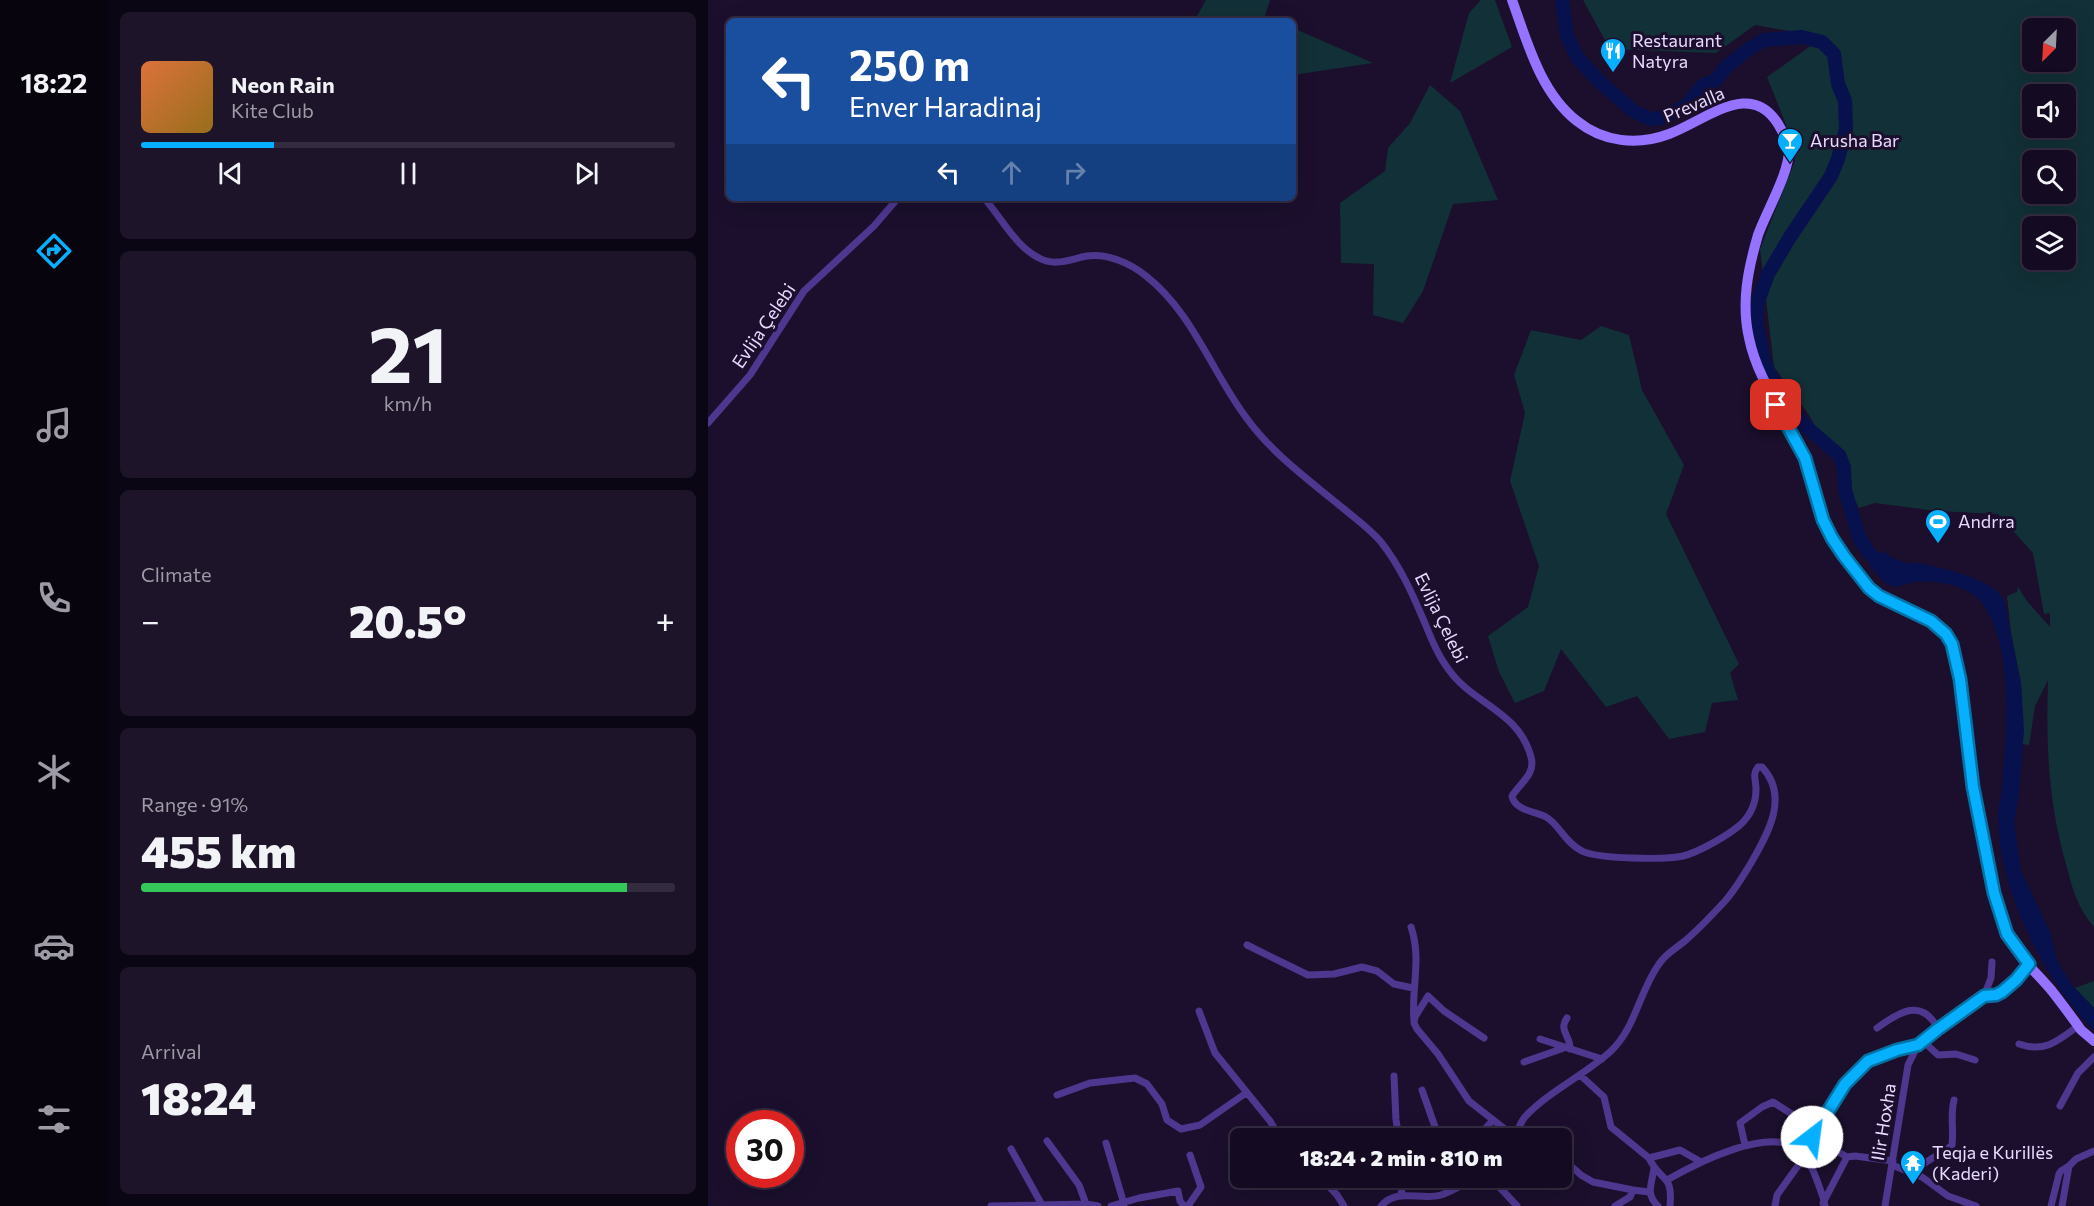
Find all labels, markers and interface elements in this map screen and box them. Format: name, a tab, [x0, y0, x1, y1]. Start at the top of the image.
north arrow	[2022, 18, 2076, 72]
map controls	[2022, 18, 2076, 270]
place label: Restaurant Natyra	[1632, 29, 1722, 72]
restaurant icon: Restaurant Natyra	[1598, 36, 1628, 74]
text: 250 m	[849, 38, 970, 90]
icon: left	[750, 42, 828, 120]
text: 18:22	[21, 66, 87, 99]
text: Neon Rain	[231, 71, 335, 98]
street label: Prevalla	[1660, 81, 1728, 127]
button: sound	[2022, 84, 2076, 138]
text: Enver Haradinaj	[849, 90, 1042, 123]
text: Kite Club	[231, 98, 314, 122]
bar icon: Arusha Bar	[1775, 126, 1805, 164]
place label: Arusha Bar	[1810, 129, 1899, 151]
button: search	[2022, 150, 2076, 204]
icon: left	[932, 156, 965, 189]
icon: ahead	[995, 156, 1028, 189]
icon: right	[1058, 156, 1091, 189]
icon: previous	[214, 157, 247, 190]
icon: pause	[392, 157, 425, 190]
icon: next	[570, 157, 603, 190]
button: layers	[2022, 216, 2076, 270]
icon: directions	[33, 230, 75, 272]
street label: Evlija Çelebi	[727, 279, 800, 372]
text: 21	[368, 304, 448, 399]
pin	[1750, 379, 1801, 430]
icon: arrive	[1759, 388, 1792, 421]
text: km/h	[384, 391, 432, 415]
icon: music	[33, 404, 75, 446]
sports icon: Andrra	[1923, 507, 1953, 545]
place label: Andrra	[1958, 510, 2015, 532]
text: Climate	[141, 562, 211, 586]
street label: Evlija Çelebi	[1411, 569, 1473, 666]
icon: phone	[33, 577, 75, 619]
text: 20.5°	[349, 592, 467, 647]
text: −	[141, 599, 160, 640]
text: +	[656, 599, 675, 640]
icon: climate	[33, 751, 75, 793]
text: Range · 91%	[141, 792, 248, 816]
text: 455 km	[141, 822, 296, 877]
icon: car	[33, 925, 75, 967]
text: Arrival	[141, 1039, 202, 1063]
text: 18:24	[141, 1069, 256, 1124]
street label: Ilir Hoxha	[1866, 1082, 1900, 1162]
icon: filters	[33, 1098, 75, 1140]
position arrow	[1780, 1105, 1844, 1169]
speed limit sign: 30	[726, 1110, 804, 1188]
place label: Teqja e Kurillës (Kaderi)	[1932, 1141, 2053, 1184]
text: 18:24 · 2 min · 810 m	[1300, 1144, 1502, 1171]
temple icon: Teqja e Kurillës (Kaderi)	[1898, 1148, 1928, 1186]

